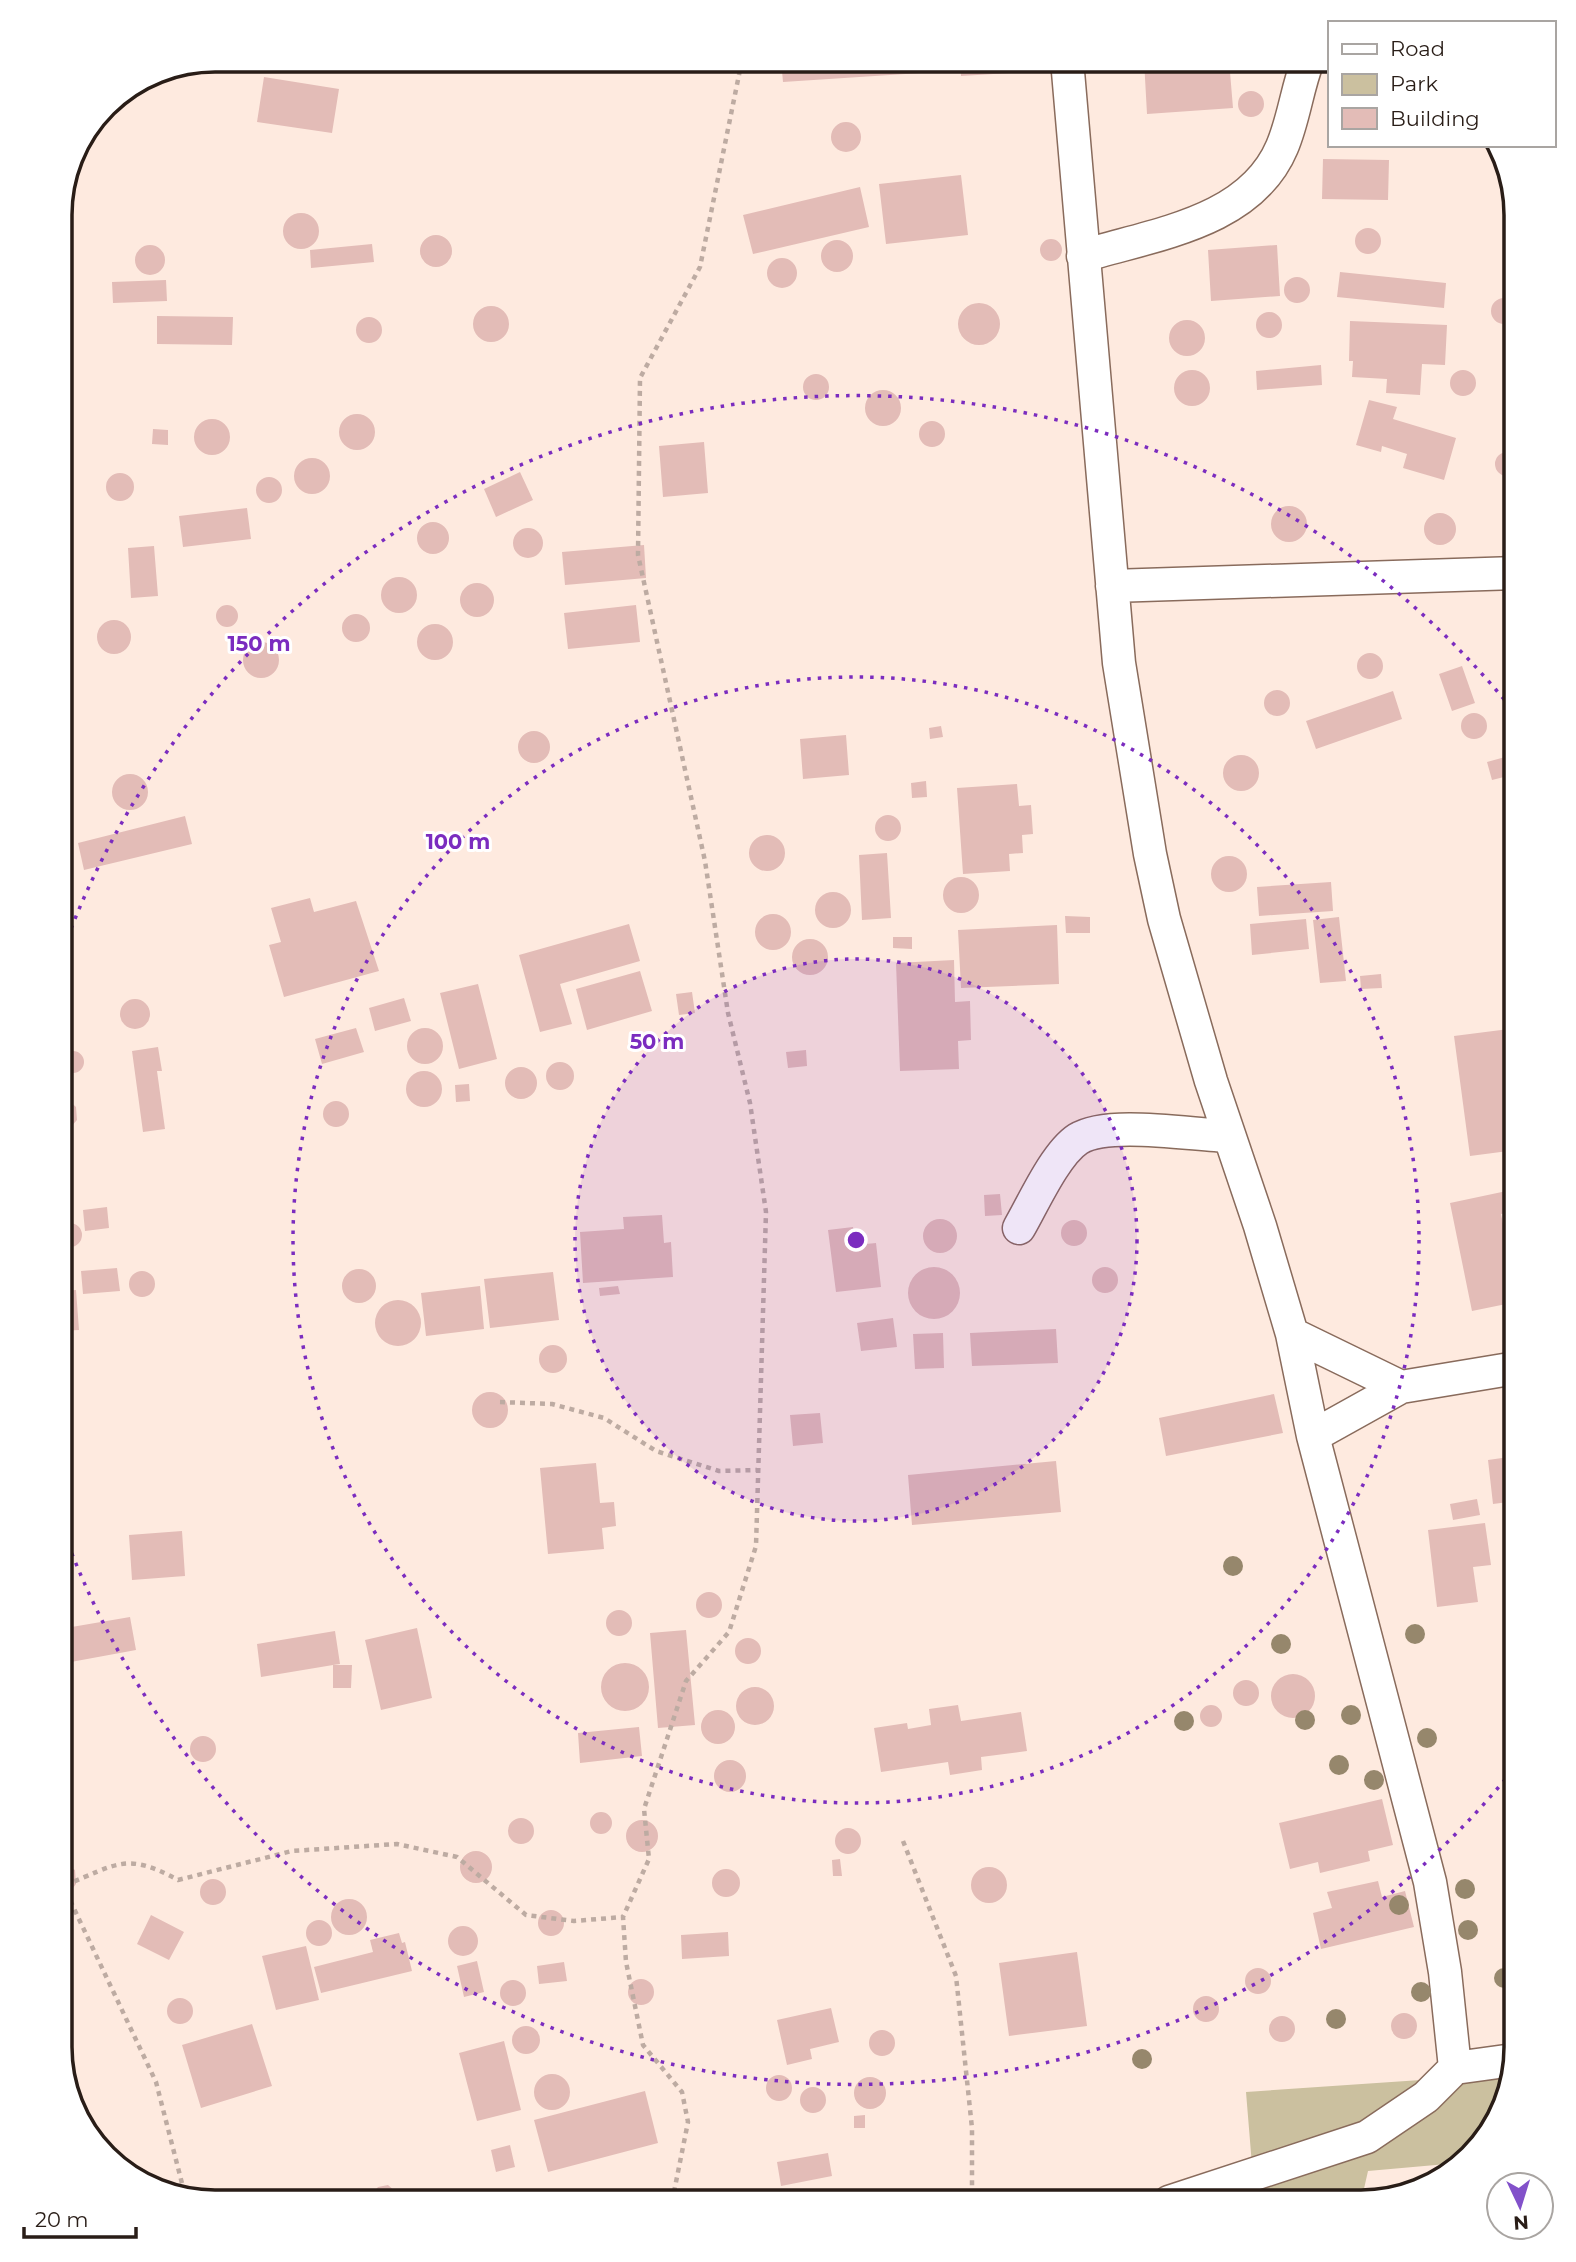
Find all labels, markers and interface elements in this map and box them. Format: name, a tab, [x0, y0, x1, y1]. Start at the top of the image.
legend	[1328, 21, 1555, 147]
text: Road	[1390, 36, 1445, 61]
text: Park	[1390, 71, 1438, 96]
text: Building	[1390, 106, 1480, 131]
text: 150 m	[228, 631, 290, 656]
text: 100 m	[426, 829, 490, 854]
text: 50 m	[630, 1029, 684, 1054]
centre of rings	[844, 1228, 868, 1252]
north arrow	[1485, 2171, 1555, 2241]
scale bar	[24, 2196, 136, 2240]
text: 20 m	[35, 2207, 89, 2232]
text: N	[1513, 2210, 1530, 2234]

